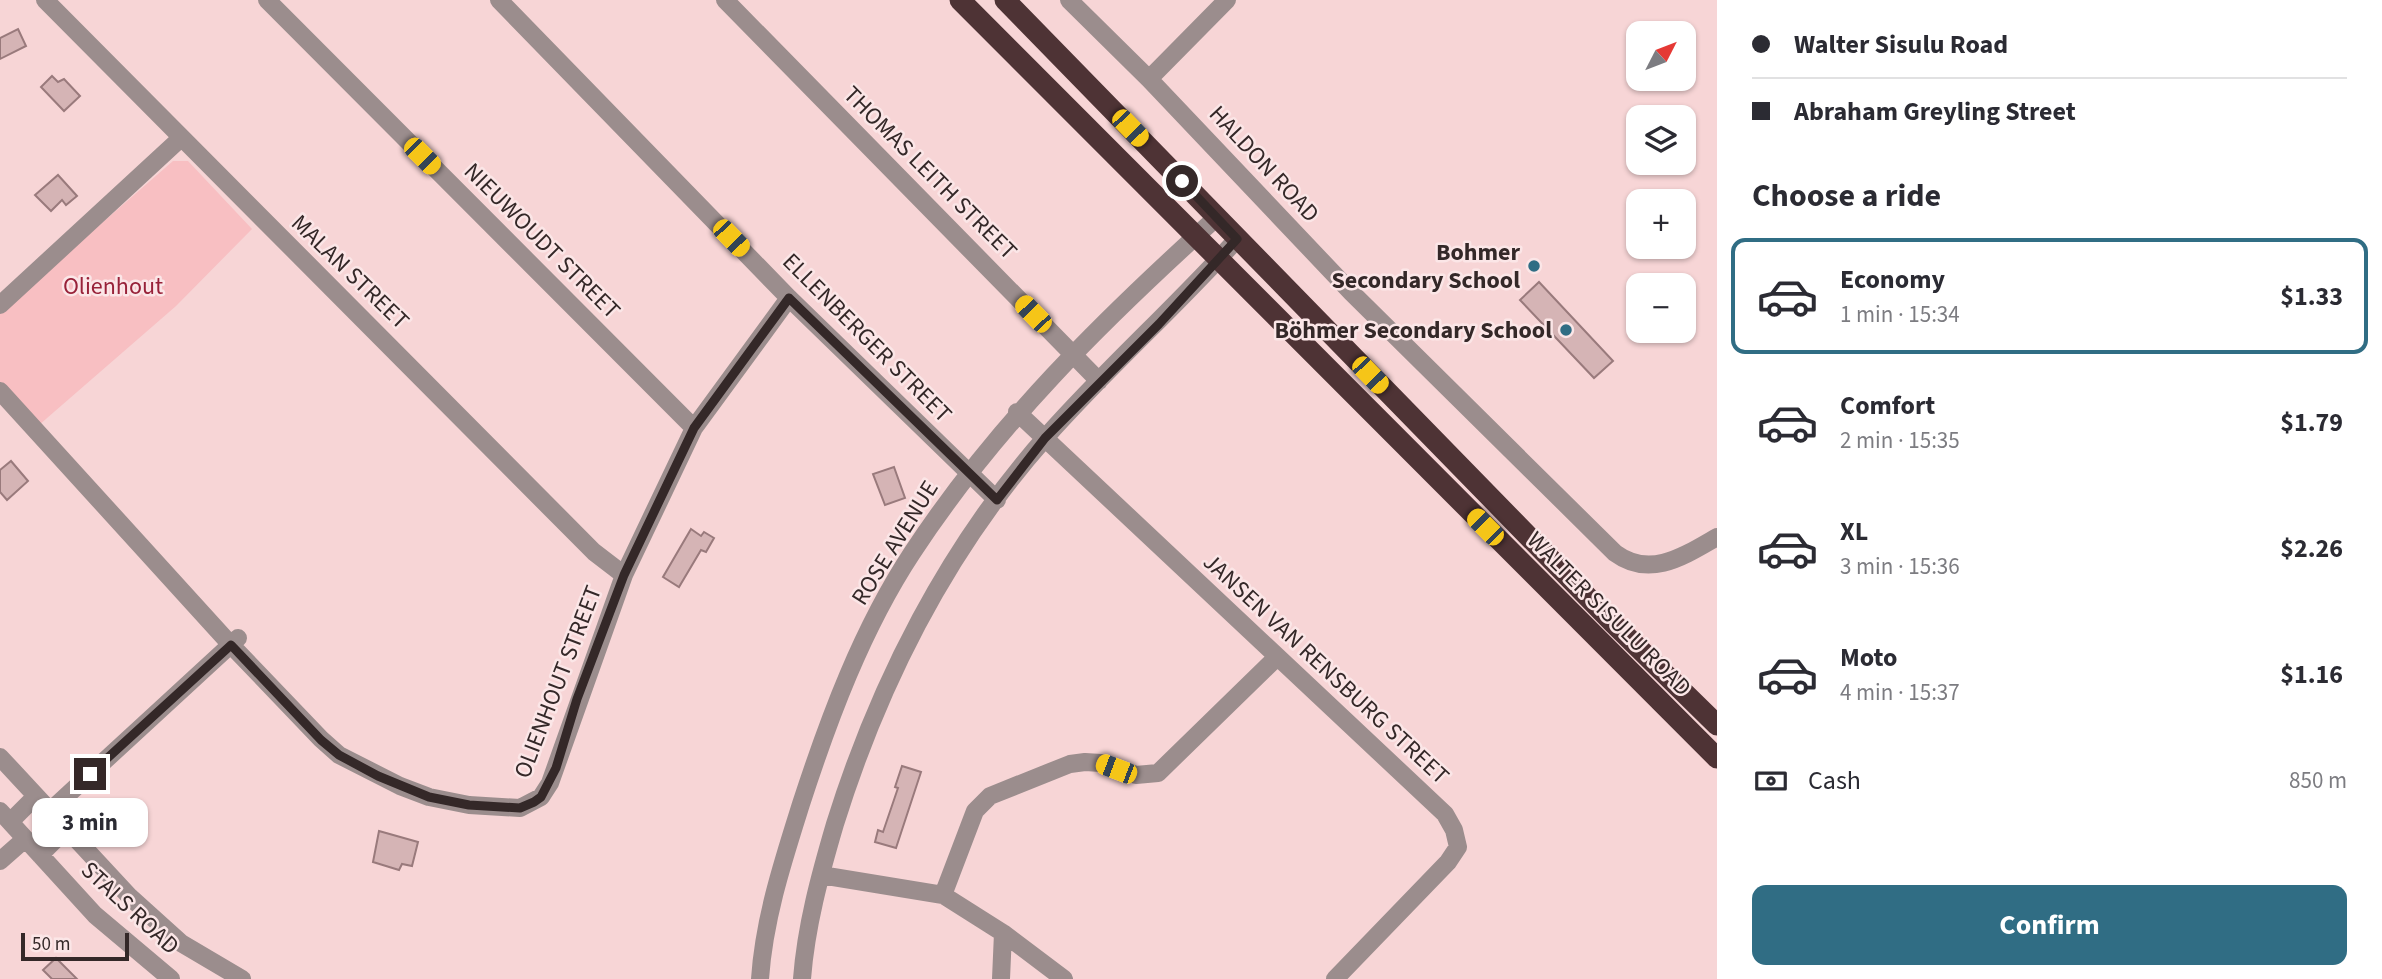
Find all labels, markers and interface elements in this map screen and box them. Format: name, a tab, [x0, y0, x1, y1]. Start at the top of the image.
north arrow	[1626, 21, 1696, 91]
map controls	[1626, 21, 1696, 343]
text: Walter Sisulu Road	[1794, 26, 2008, 63]
street label: THOMAS LEITH STREET	[835, 78, 1025, 268]
text: Abraham Greyling Street	[1794, 93, 2076, 130]
street label: HALDON ROAD	[1201, 98, 1327, 230]
button: layers	[1626, 105, 1696, 175]
car	[1108, 106, 1153, 150]
car	[400, 134, 445, 178]
street label: NIEUWOUDT STREET	[456, 155, 628, 327]
route start	[1166, 165, 1198, 197]
text: Choose a ride	[1752, 173, 1941, 219]
button: +	[1626, 189, 1696, 259]
street label: MALAN STREET	[283, 206, 417, 338]
car	[709, 216, 754, 260]
place label: Bohmer Secondary School	[1331, 235, 1520, 298]
street label: ELLENBERGER STREET	[774, 245, 960, 431]
marker: Bohmer Secondary School	[1526, 258, 1542, 274]
text: Economy	[1840, 261, 1945, 298]
icon: car	[1756, 265, 1819, 328]
park label: Olienhout	[63, 269, 163, 304]
button: −	[1626, 273, 1696, 343]
text: $1.33	[2280, 278, 2343, 315]
car	[1011, 292, 1056, 336]
text: 1 min · 15:34	[1840, 298, 1960, 331]
place label: Böhmer Secondary School	[1275, 313, 1552, 348]
marker: Böhmer Secondary School	[1558, 322, 1574, 338]
car	[1348, 353, 1393, 397]
text: Comfort	[1840, 387, 1935, 424]
icon: car	[1756, 391, 1819, 454]
text: $1.79	[2280, 404, 2343, 441]
text: 2 min · 15:35	[1840, 424, 1960, 457]
street label: ROSE AVENUE	[843, 474, 947, 612]
car	[1463, 505, 1508, 549]
text: XL	[1840, 513, 1868, 550]
icon: car	[1756, 517, 1819, 580]
street label: WALTER SISULU ROAD	[1519, 524, 1699, 704]
text: $2.26	[2280, 530, 2343, 567]
street label: JANSEN VAN RENSBURG STREET	[1195, 545, 1457, 793]
text: 3 min · 15:36	[1840, 550, 1960, 583]
street label: OLIENHOUT STREET	[505, 580, 611, 783]
text: Moto	[1840, 639, 1897, 676]
icon: car	[1756, 643, 1819, 706]
text: $1.16	[2280, 656, 2343, 693]
text: 4 min · 15:37	[1840, 676, 1960, 709]
car	[1093, 752, 1140, 786]
route end	[74, 758, 106, 790]
icon: cash	[1752, 762, 1790, 800]
text: Cash	[1808, 762, 1861, 799]
text: 850 m	[2289, 764, 2347, 797]
callout: 3 min	[32, 798, 148, 848]
text: 3 min	[62, 806, 118, 839]
street label: STALS ROAD	[73, 853, 187, 963]
button: Confirm	[1752, 885, 2347, 965]
scale bar	[21, 930, 130, 962]
text: 50 m	[32, 931, 70, 958]

